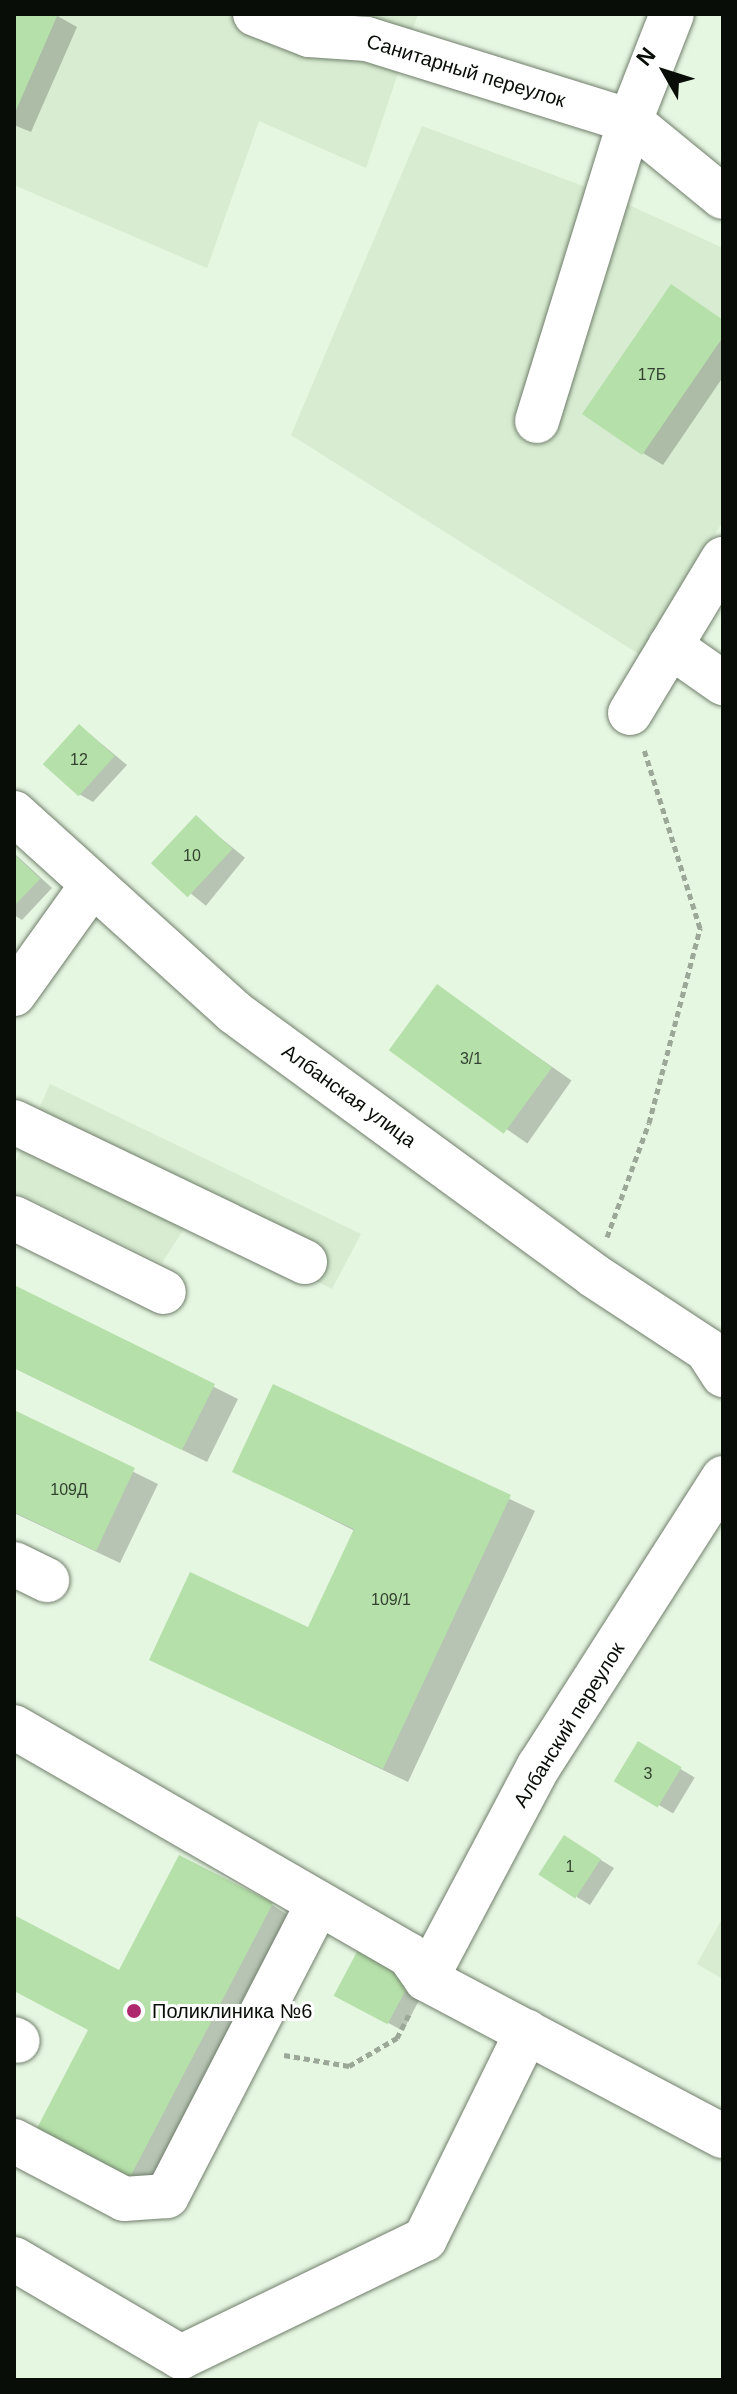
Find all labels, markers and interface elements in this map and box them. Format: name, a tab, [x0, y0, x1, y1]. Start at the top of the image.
street label: Санитарный переулок	[364, 29, 568, 113]
north arrow	[625, 32, 705, 112]
text: N	[631, 43, 661, 71]
house number: 17Б	[638, 365, 666, 385]
house number: 12	[70, 750, 88, 770]
house number: 10	[183, 846, 201, 866]
street label: Албанская улица	[277, 1039, 421, 1153]
house number: 3/1	[460, 1049, 482, 1069]
house number: 109Д	[50, 1480, 88, 1500]
house number: 109/1	[371, 1590, 411, 1610]
street label: Албанский переулок	[508, 1638, 630, 1812]
house number: 3	[644, 1764, 652, 1784]
house number: 1	[566, 1857, 574, 1877]
place label: Поликлиника №6	[152, 1999, 312, 2023]
marker: Поликлиника №6	[123, 2000, 145, 2022]

